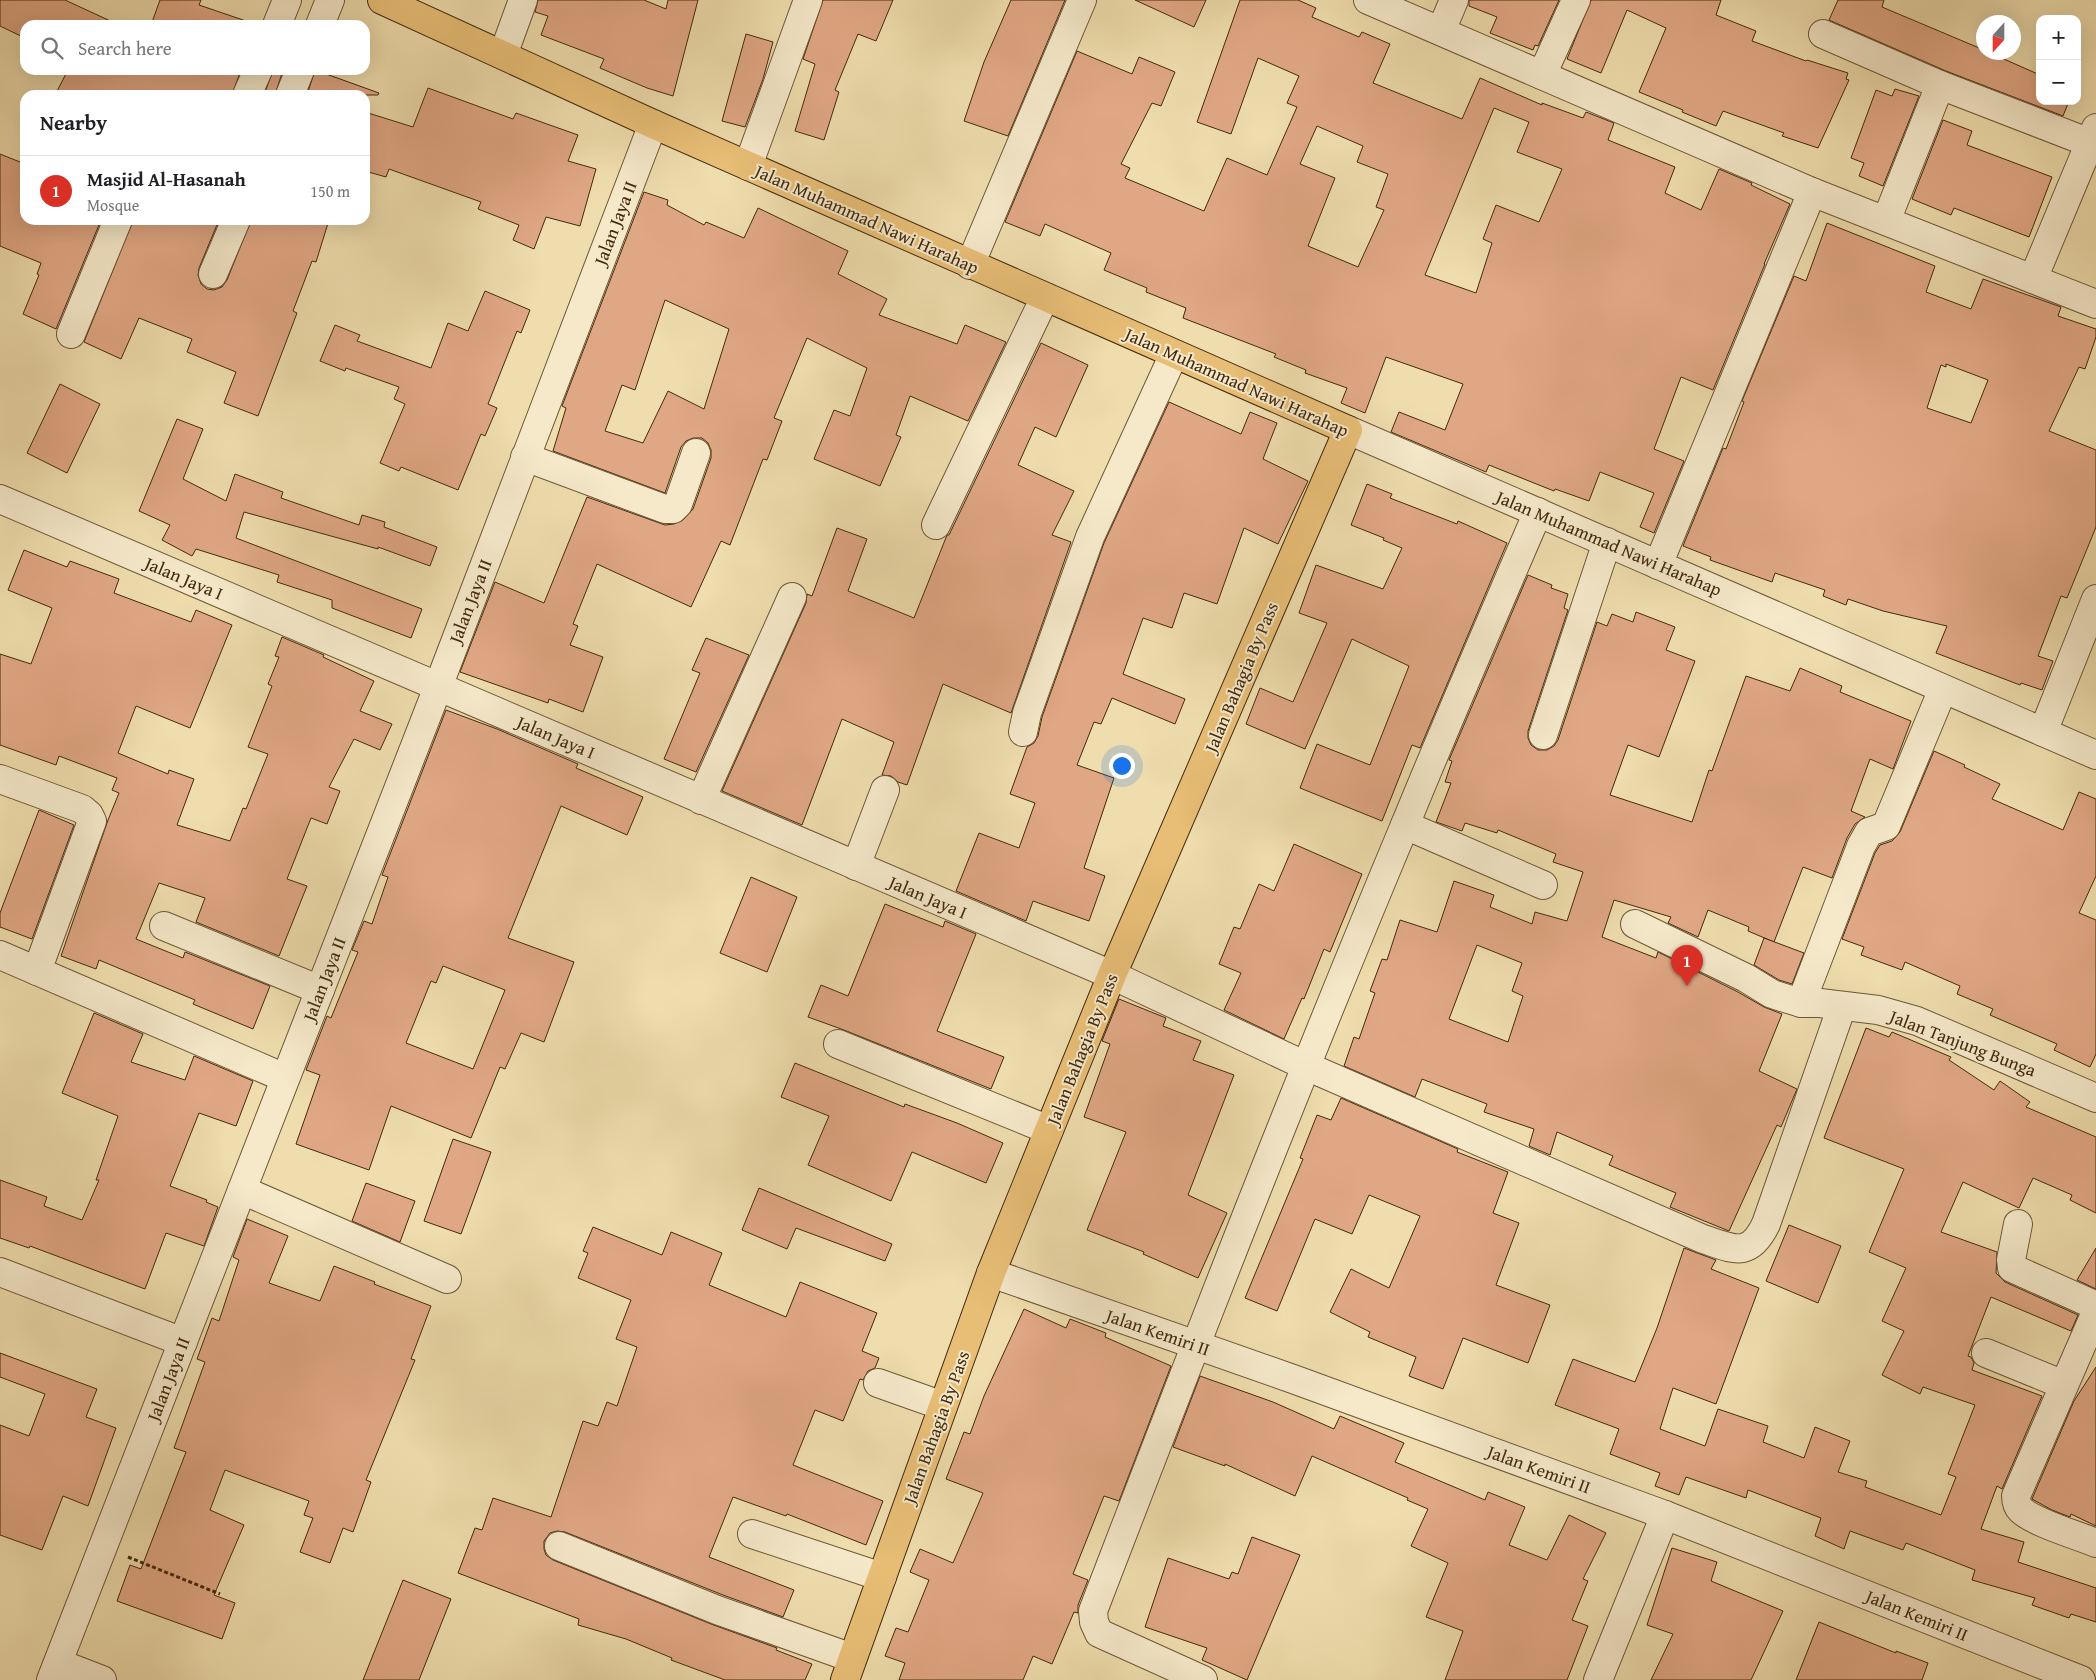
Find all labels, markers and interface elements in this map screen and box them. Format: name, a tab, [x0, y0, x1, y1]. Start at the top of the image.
north arrow	[1976, 15, 2021, 60]
map controls	[2036, 15, 2081, 105]
button: +	[2036, 15, 2081, 60]
search box	[20, 20, 370, 75]
icon: search	[38, 34, 66, 62]
text: Search here	[78, 34, 172, 62]
button: −	[2036, 60, 2081, 105]
text: Nearby	[40, 107, 107, 138]
street label: Jalan Muhammad Nawi Harahap	[749, 156, 984, 281]
text: Masjid Al-Hasanah	[87, 165, 246, 193]
street label: Jalan Jaya II	[586, 177, 643, 271]
text: 1	[52, 179, 60, 203]
text: 150 m	[310, 179, 350, 203]
text: Mosque	[87, 193, 139, 217]
street label: Jalan Muhammad Nawi Harahap	[1119, 319, 1354, 444]
street label: Jalan Muhammad Nawi Harahap	[1490, 482, 1726, 603]
street label: Jalan Jaya I	[139, 549, 227, 607]
street label: Jalan Jaya II	[441, 555, 498, 649]
street label: Jalan Bahagia By Pass	[1196, 598, 1285, 758]
street label: Jalan Jaya I	[511, 708, 599, 766]
your location	[1109, 753, 1135, 779]
street label: Jalan Jaya I	[883, 868, 971, 926]
street label: Jalan Jaya II	[295, 933, 352, 1027]
pin: 1	[1671, 945, 1703, 986]
street label: Jalan Bahagia By Pass	[1039, 969, 1125, 1131]
street label: Jalan Tanjung Bunga	[1884, 1002, 2041, 1084]
street label: Jalan Kemiri II	[1101, 1301, 1214, 1362]
street label: Jalan Jaya II	[139, 1333, 196, 1427]
street label: Jalan Bahagia By Pass	[895, 1347, 976, 1509]
street label: Jalan Kemiri II	[1482, 1437, 1594, 1500]
street label: Jalan Kemiri II	[1860, 1581, 1972, 1648]

